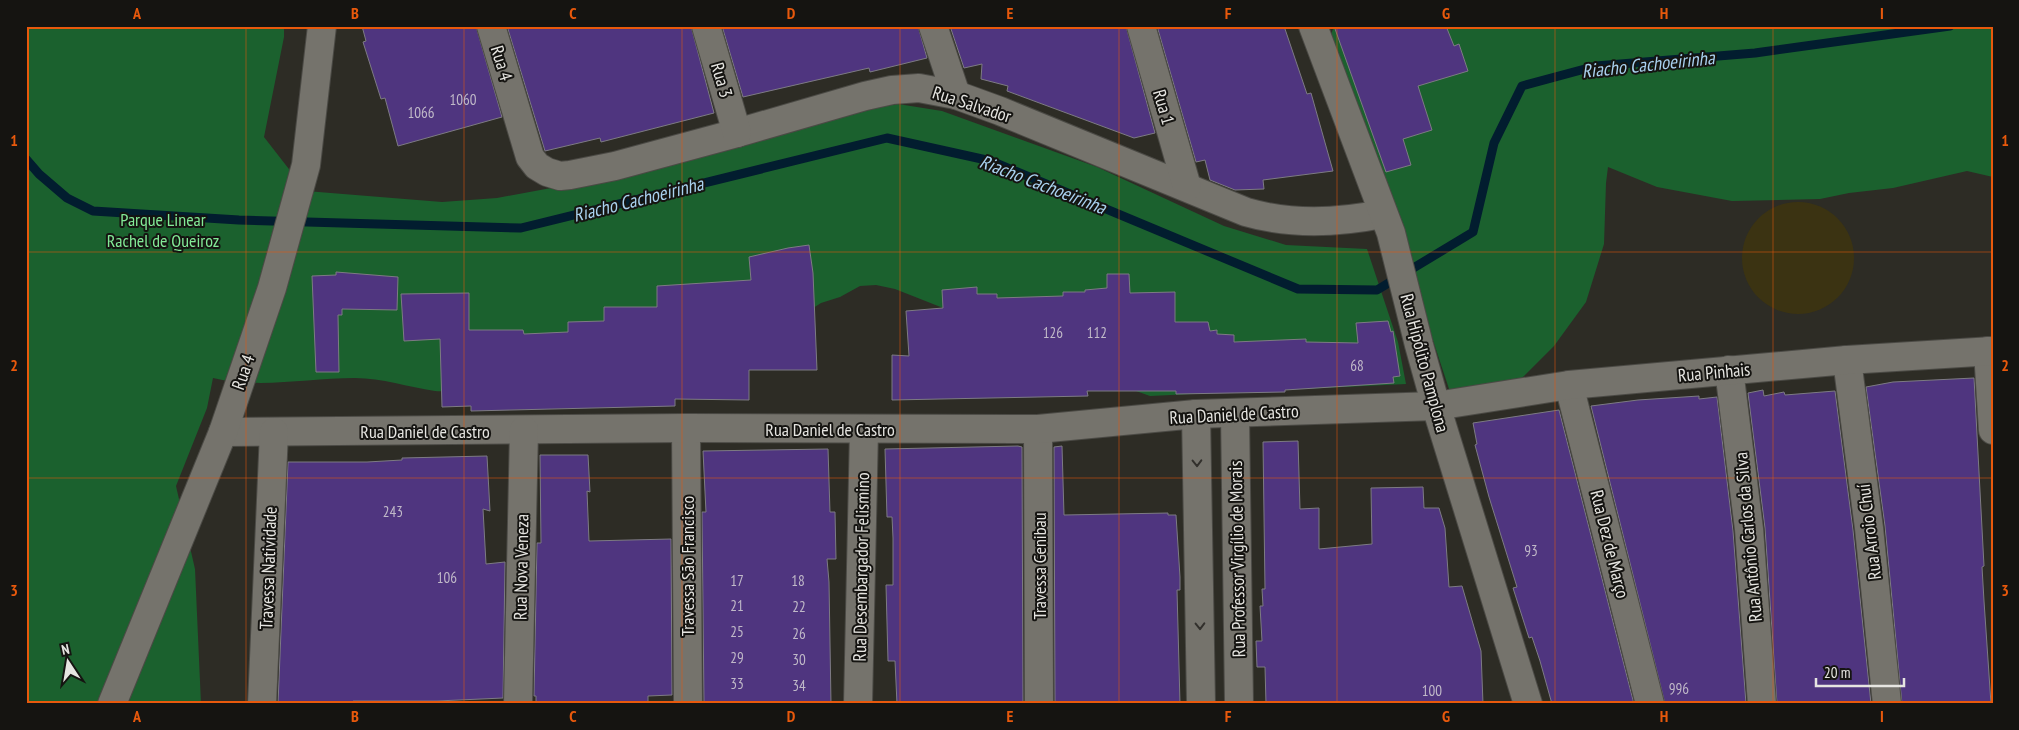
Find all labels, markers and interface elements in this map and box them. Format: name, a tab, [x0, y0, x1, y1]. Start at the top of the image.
text: A	[132, 3, 142, 23]
text: B	[351, 3, 359, 23]
text: C	[569, 3, 577, 23]
text: D	[787, 3, 796, 23]
text: E	[1007, 3, 1014, 23]
text: F	[1225, 3, 1232, 23]
text: G	[1442, 3, 1450, 23]
text: H	[1660, 3, 1668, 23]
text: I	[1880, 3, 1884, 23]
street label: Rua 4	[486, 43, 518, 83]
water label: Riacho Cachoeirinha	[1581, 45, 1717, 83]
street label: Rua 3	[706, 60, 738, 100]
street label: Rua Salvador	[930, 81, 1014, 128]
street label: Rua 1	[1148, 87, 1180, 127]
house number: 1060	[449, 90, 477, 109]
house number: 1066	[407, 103, 435, 122]
text: 1	[10, 130, 18, 150]
text: 1	[2001, 130, 2009, 150]
water label: Riacho Cachoeirinha	[977, 149, 1111, 220]
water label: Riacho Cachoeirinha	[570, 171, 707, 227]
park label: Parque Linear Rachel de Queiroz	[107, 208, 219, 252]
street label: Rua Hipólito Pamplona	[1395, 291, 1455, 435]
house number: 126	[1043, 323, 1063, 342]
house number: 112	[1087, 323, 1107, 342]
street label: Rua 4	[226, 351, 260, 393]
text: 2	[10, 355, 18, 375]
text: 2	[2001, 355, 2009, 375]
house number: 68	[1350, 356, 1364, 375]
street label: Rua Pinhais	[1677, 357, 1751, 387]
street label: Rua Daniel de Castro	[1169, 399, 1299, 429]
street label: Rua Daniel de Castro	[765, 418, 895, 441]
street label: Rua Daniel de Castro	[360, 420, 490, 443]
street label: Rua Antônio Carlos da Silva	[1729, 451, 1767, 623]
one-way arrow	[1192, 460, 1202, 467]
street label: Rua Professor Virgílio de Morais	[1224, 460, 1250, 658]
street label: Rua Desembargador Felismino	[848, 472, 874, 662]
street label: Rua Arroio Chuí	[1852, 483, 1886, 581]
street label: Rua Dez de Março	[1585, 488, 1635, 601]
street label: Travessa São Francisco	[676, 496, 699, 636]
house number: 243	[383, 502, 403, 521]
street label: Travessa Natividade	[254, 506, 282, 630]
street label: Travessa Genibau	[1028, 512, 1051, 620]
street label: Rua Nova Veneza	[509, 514, 533, 620]
house number: 93	[1524, 541, 1538, 560]
house number: 106	[437, 568, 457, 587]
house number: 17	[730, 571, 744, 590]
house number: 18	[791, 571, 805, 590]
text: 3	[10, 580, 18, 600]
text: 3	[2001, 580, 2009, 600]
house number: 21	[730, 596, 744, 615]
house number: 22	[792, 597, 806, 616]
house number: 25	[730, 622, 744, 641]
one-way arrow	[1195, 622, 1205, 630]
house number: 26	[792, 624, 806, 643]
north arrow	[42, 638, 92, 688]
text: N	[60, 640, 71, 659]
house number: 29	[730, 648, 744, 667]
house number: 30	[792, 650, 806, 669]
scale bar	[1816, 655, 1904, 687]
text: 20 m	[1824, 663, 1850, 682]
house number: 33	[730, 674, 744, 693]
house number: 34	[792, 676, 806, 695]
house number: 996	[1669, 679, 1689, 698]
house number: 100	[1422, 681, 1442, 700]
text: A	[132, 706, 142, 726]
text: B	[351, 706, 359, 726]
text: C	[569, 706, 577, 726]
text: D	[787, 706, 796, 726]
text: E	[1007, 706, 1014, 726]
text: F	[1225, 706, 1232, 726]
text: G	[1442, 706, 1450, 726]
text: H	[1660, 706, 1668, 726]
text: I	[1880, 706, 1884, 726]

